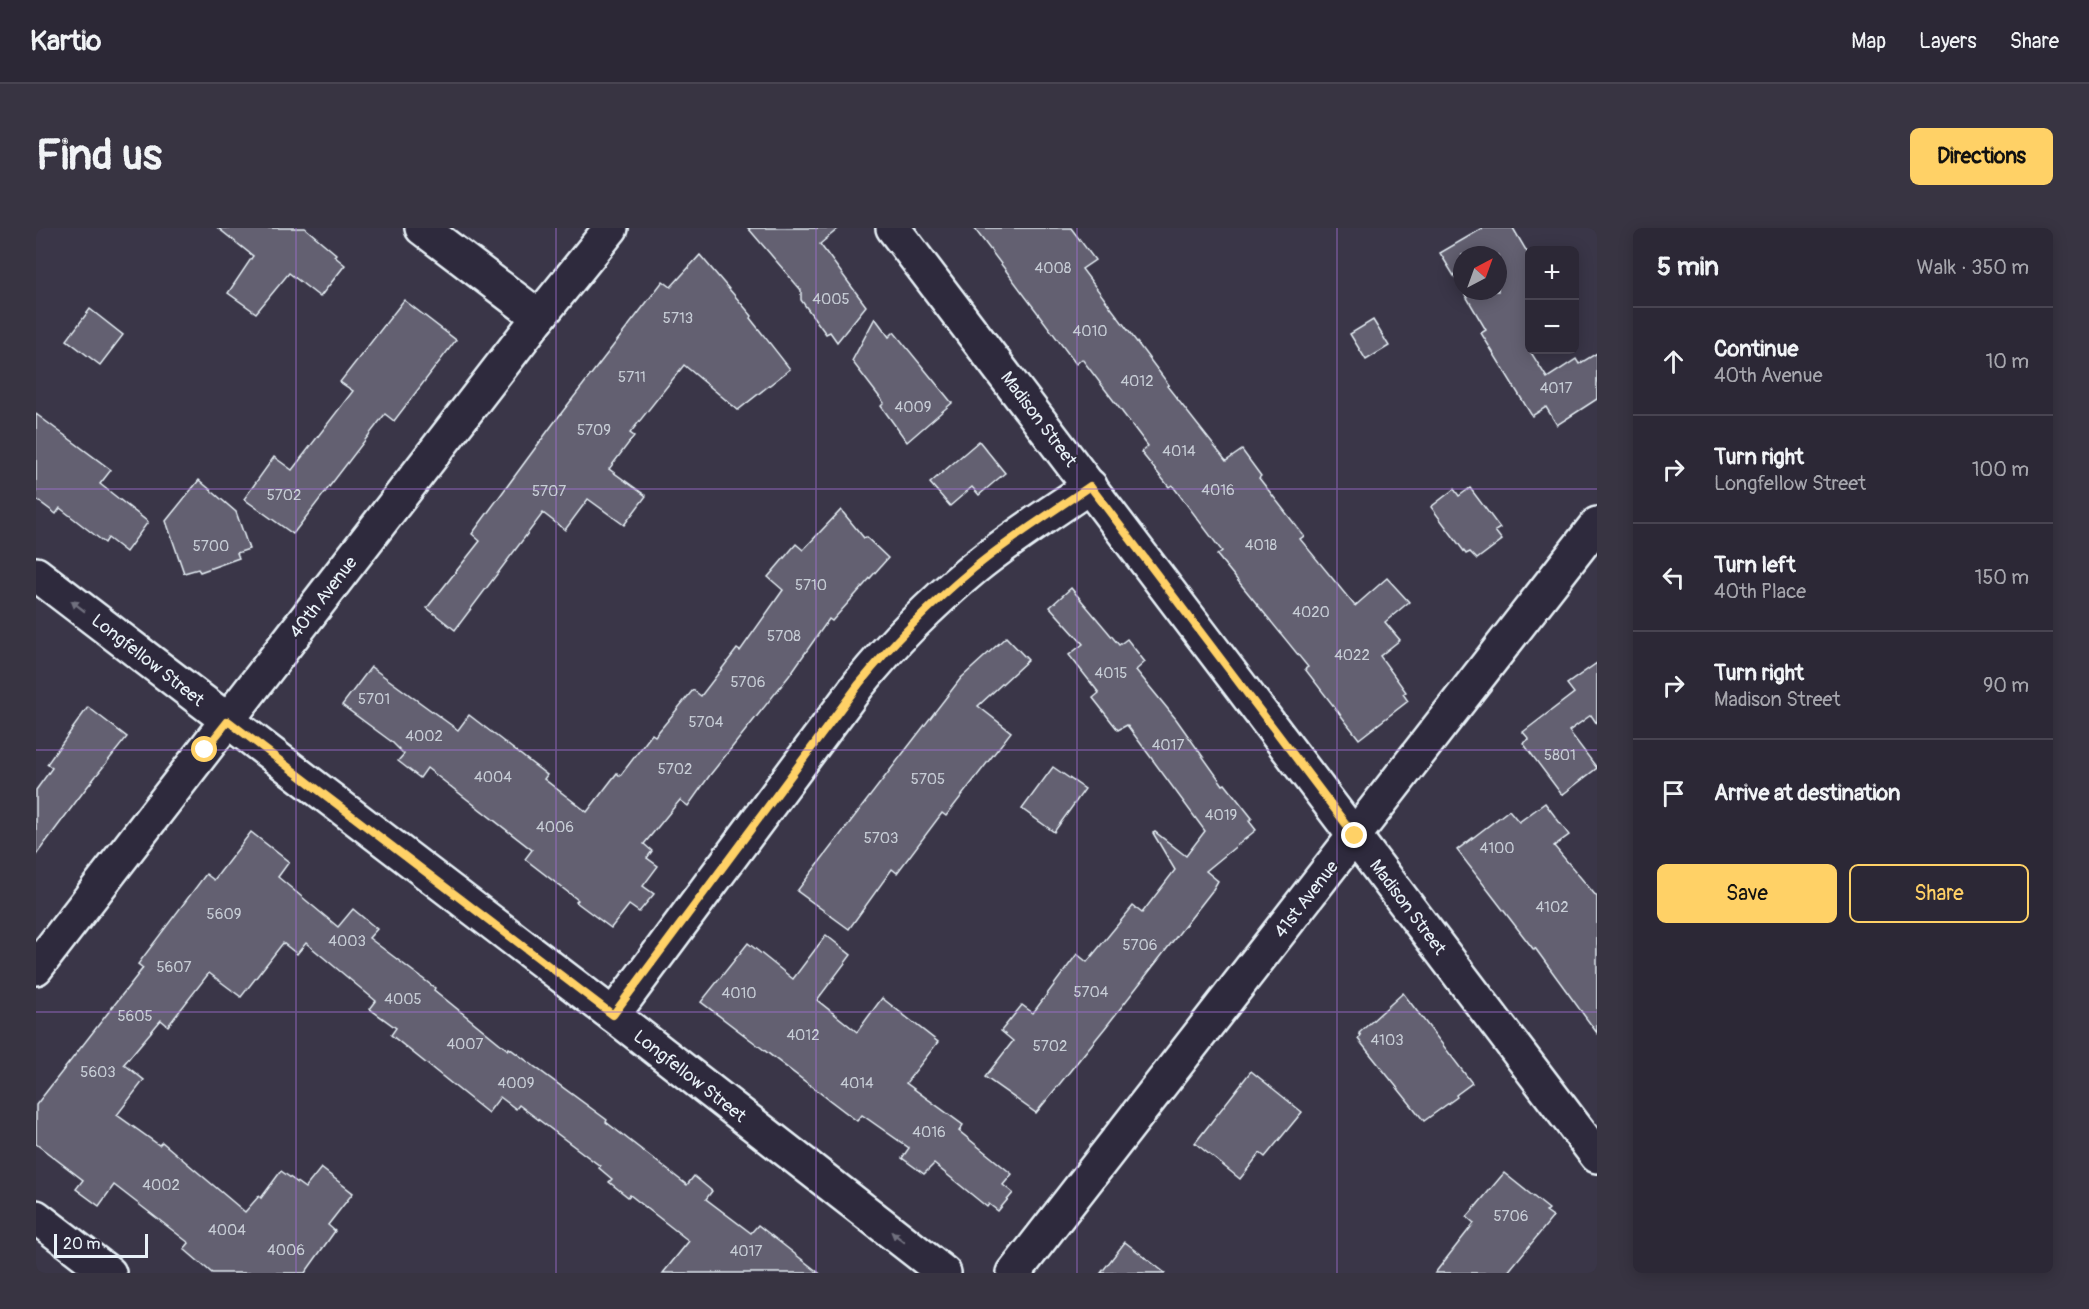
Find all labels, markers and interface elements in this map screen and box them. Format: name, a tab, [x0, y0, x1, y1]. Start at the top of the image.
text: Kartio	[30, 24, 101, 59]
text: Map	[1851, 28, 1886, 55]
text: Layers	[1919, 28, 1977, 55]
text: Share	[2010, 28, 2059, 55]
button: Directions	[1910, 128, 2053, 185]
text: Find us	[36, 130, 162, 182]
north arrow	[1453, 246, 1507, 300]
map controls	[1525, 246, 1579, 354]
button: +	[1525, 246, 1579, 300]
text: 5 min	[1657, 251, 1719, 283]
text: Walk · 350 m	[1917, 255, 2029, 280]
house number: 4008	[1035, 259, 1072, 278]
house number: 4005	[812, 290, 850, 309]
button: −	[1525, 300, 1579, 354]
house number: 5713	[663, 309, 693, 328]
house number: 4010	[1072, 322, 1108, 341]
text: Continue	[1714, 335, 1798, 363]
icon: ahead	[1657, 345, 1690, 378]
text: 10 m	[1985, 349, 2029, 374]
text: 40th Avenue	[1714, 363, 1823, 388]
street label: Madison Street	[995, 367, 1082, 472]
house number: 5711	[618, 368, 646, 387]
house number: 4012	[1120, 372, 1154, 391]
house number: 4017	[1540, 379, 1572, 398]
house number: 4009	[895, 398, 931, 417]
house number: 5709	[577, 421, 611, 440]
house number: 4014	[1162, 442, 1196, 461]
text: Turn right	[1714, 443, 1804, 471]
icon: right	[1657, 453, 1690, 486]
text: 100 m	[1972, 457, 2029, 482]
text: Longfellow Street	[1714, 471, 1866, 496]
house number: 4016	[1201, 481, 1235, 500]
house number: 5707	[532, 482, 566, 501]
house number: 5702	[267, 486, 301, 505]
house number: 4018	[1245, 536, 1278, 555]
house number: 5700	[193, 537, 229, 556]
text: Turn left	[1714, 551, 1796, 579]
street label: 40th Avenue	[284, 552, 363, 643]
icon: left	[1657, 561, 1690, 594]
text: 150 m	[1975, 565, 2029, 590]
house number: 5710	[795, 576, 827, 595]
text: 40th Place	[1714, 579, 1806, 604]
one-way arrow	[70, 600, 85, 612]
house number: 4020	[1292, 603, 1330, 622]
street label: Longfellow Street	[87, 609, 209, 712]
house number: 5708	[767, 627, 801, 646]
house number: 4022	[1334, 646, 1370, 665]
text: Turn right	[1714, 659, 1804, 687]
house number: 4015	[1095, 664, 1127, 683]
icon: right	[1657, 669, 1690, 702]
house number: 5706	[730, 673, 766, 692]
text: 90 m	[1983, 673, 2029, 698]
text: Madison Street	[1714, 687, 1840, 712]
house number: 5701	[358, 690, 390, 709]
house number: 5704	[688, 713, 724, 732]
house number: 4002	[405, 727, 443, 746]
route start	[191, 736, 217, 762]
house number: 4017	[1152, 736, 1184, 755]
house number: 5801	[1544, 746, 1576, 765]
house number: 5702	[658, 760, 692, 779]
house number: 4004	[474, 768, 512, 787]
house number: 5705	[911, 770, 945, 789]
icon: arrive	[1657, 777, 1690, 810]
text: Arrive at destination	[1714, 779, 1900, 807]
house number: 4019	[1205, 806, 1237, 825]
house number: 4006	[536, 818, 574, 837]
route end	[1341, 822, 1367, 848]
house number: 5703	[864, 829, 898, 848]
house number: 4100	[1479, 839, 1515, 858]
street label: Madison Street	[1364, 855, 1451, 960]
street label: 41st Avenue	[1269, 856, 1344, 943]
button: Save	[1657, 864, 1837, 923]
button: Share	[1849, 864, 2029, 923]
house number: 4102	[1535, 898, 1569, 917]
house number: 5609	[207, 905, 241, 924]
house number: 4003	[328, 932, 366, 951]
house number: 5706	[1122, 936, 1158, 955]
house number: 5607	[156, 958, 192, 977]
house number: 5704	[1073, 983, 1109, 1002]
house number: 4010	[721, 984, 757, 1003]
house number: 4005	[384, 990, 422, 1009]
house number: 5605	[117, 1007, 153, 1026]
street label: Longfellow Street	[629, 1025, 751, 1128]
house number: 4012	[786, 1026, 820, 1045]
house number: 4103	[1370, 1031, 1404, 1050]
house number: 4007	[446, 1035, 484, 1054]
house number: 5702	[1033, 1037, 1067, 1056]
house number: 5603	[80, 1063, 116, 1082]
house number: 4009	[498, 1074, 534, 1093]
house number: 4014	[840, 1074, 874, 1093]
house number: 4016	[912, 1123, 946, 1142]
house number: 4002	[142, 1176, 180, 1195]
house number: 5706	[1493, 1207, 1529, 1226]
house number: 4004	[208, 1221, 246, 1240]
scale bar	[54, 1231, 148, 1258]
one-way arrow	[890, 1232, 905, 1244]
text: 20 m	[63, 1234, 101, 1254]
house number: 4006	[267, 1241, 305, 1260]
house number: 4017	[730, 1242, 762, 1261]

